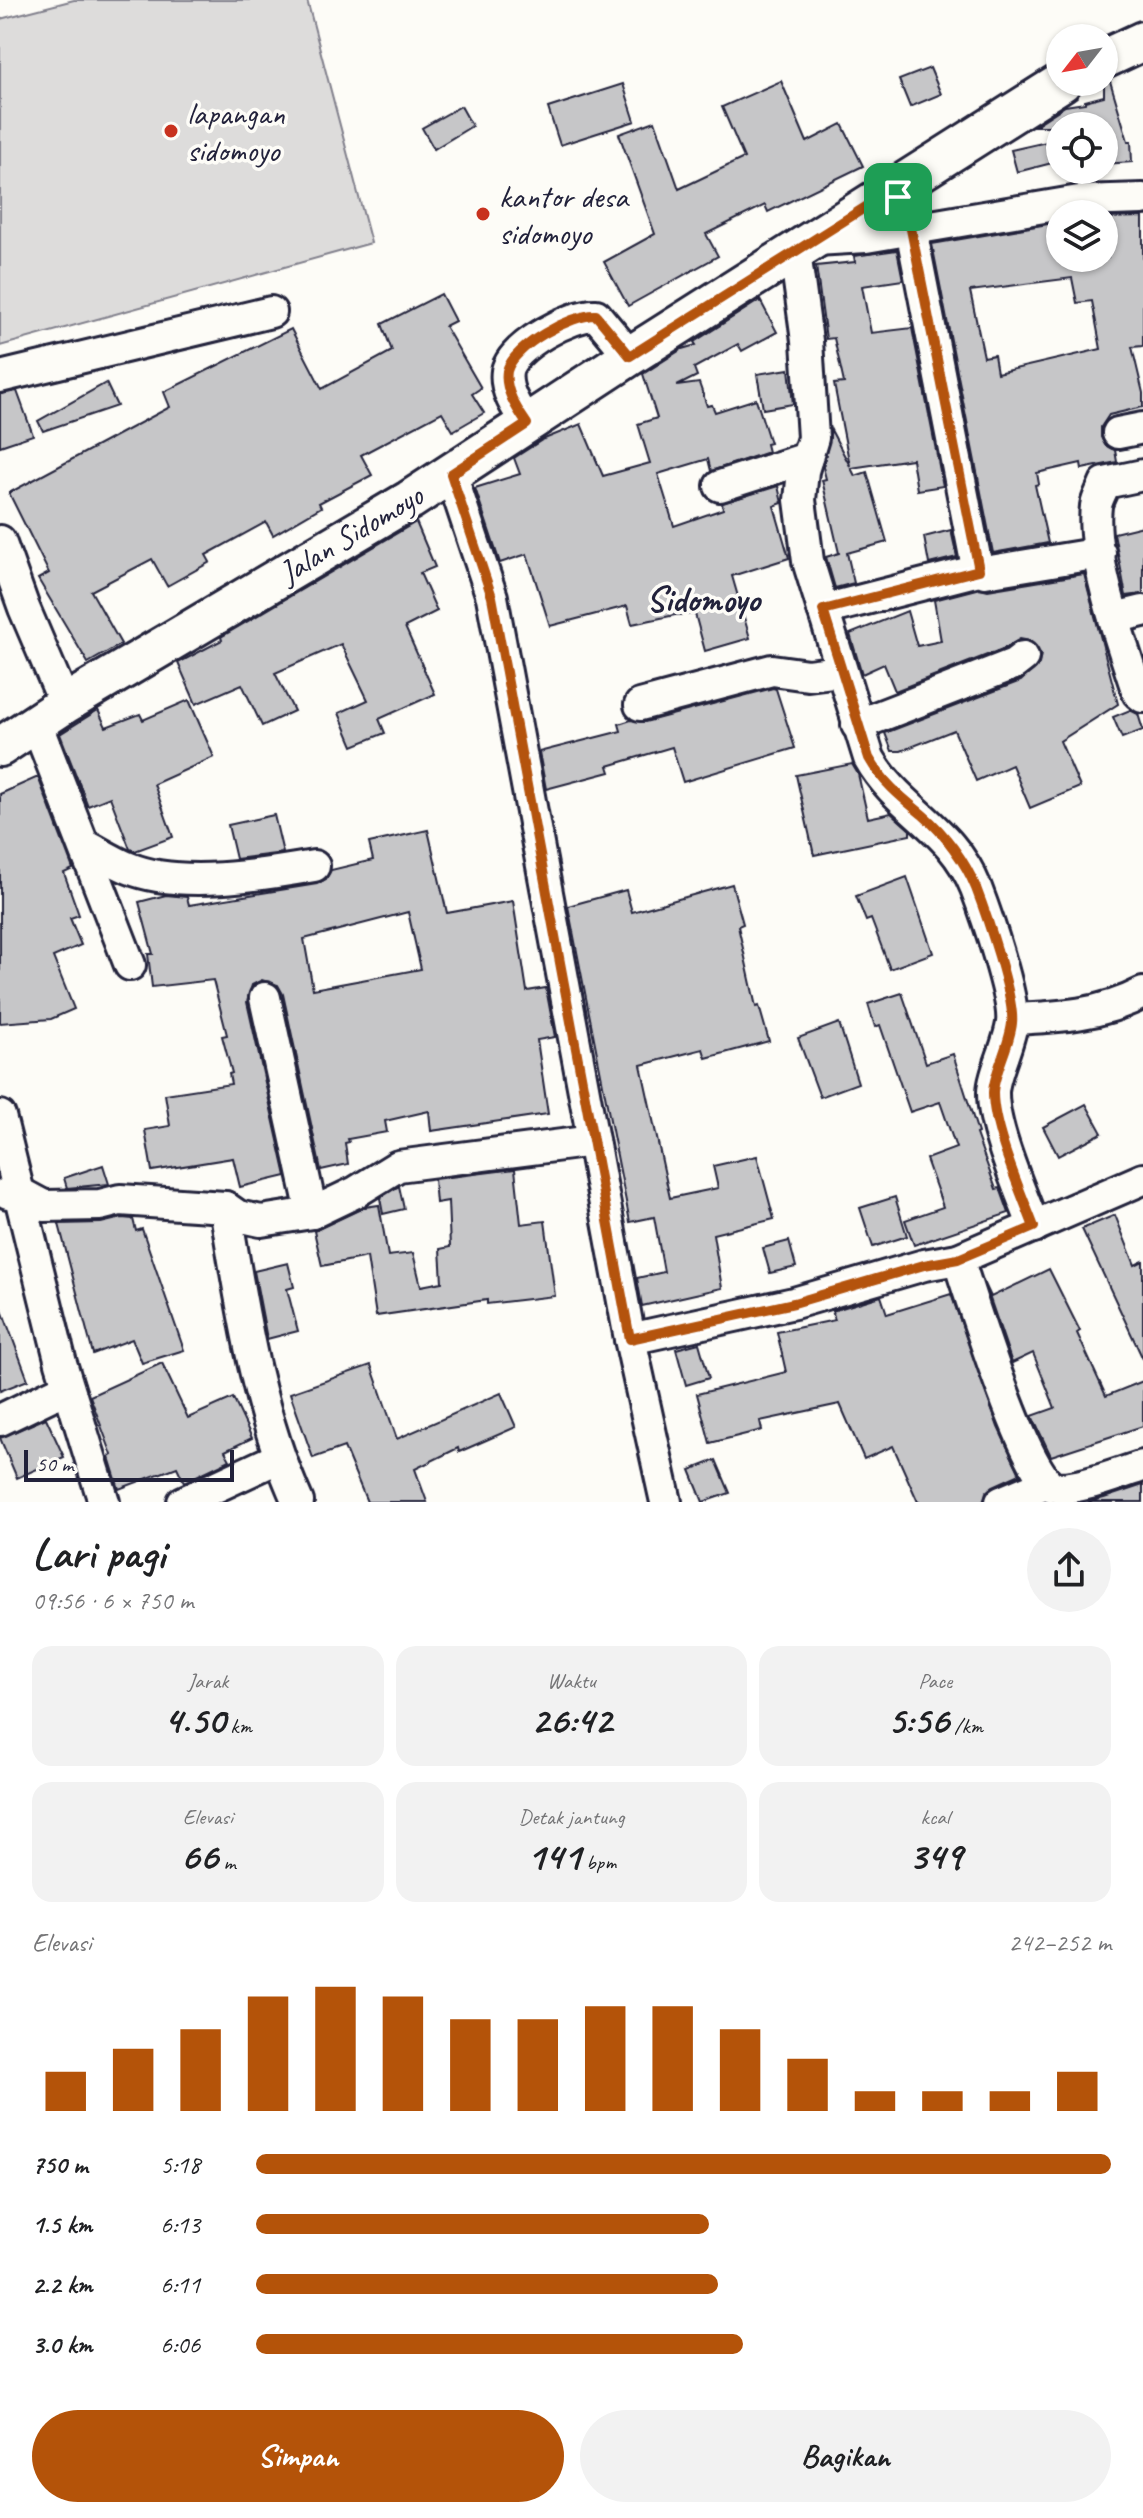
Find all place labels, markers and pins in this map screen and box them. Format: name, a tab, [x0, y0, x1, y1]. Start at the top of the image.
place label: lapangan sidomoyo	[187, 93, 285, 171]
marker: lapangan sidomoyo	[162, 122, 180, 140]
pin	[864, 163, 932, 231]
place label: kantor desa sidomoyo	[499, 176, 630, 254]
marker: kantor desa sidomoyo	[474, 205, 492, 223]

